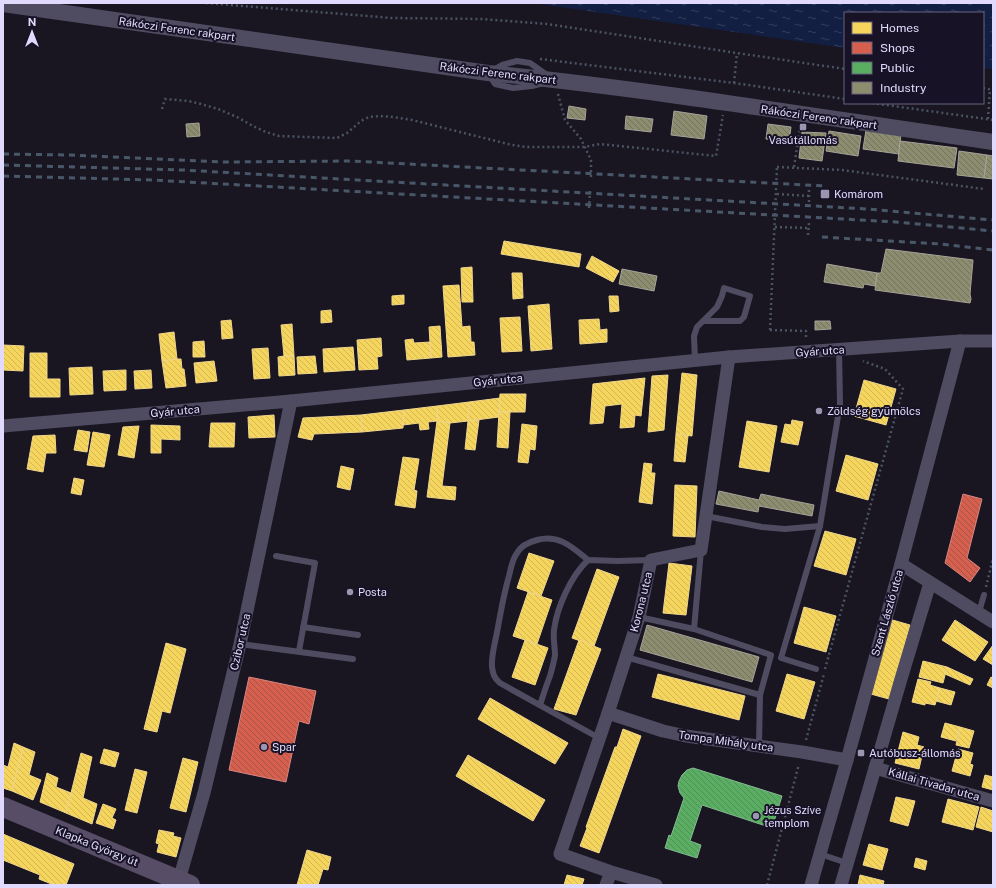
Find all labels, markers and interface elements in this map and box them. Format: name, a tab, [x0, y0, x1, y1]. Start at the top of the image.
north arrow	[12, 12, 52, 52]
legend	[844, 12, 984, 104]
street label: Rákóczi Ferenc rakpart	[118, 15, 236, 43]
text: N	[28, 16, 36, 28]
text: Homes	[880, 21, 919, 35]
text: Shops	[880, 41, 915, 55]
street label: Rákóczi Ferenc rakpart	[439, 60, 557, 86]
text: Public	[880, 61, 915, 75]
text: Industry	[880, 81, 927, 95]
street label: Rákóczi Ferenc rakpart	[760, 103, 878, 131]
marker: Vasútállomás	[798, 122, 808, 132]
place label: Vasútállomás	[769, 134, 838, 146]
marker: Komárom	[819, 188, 831, 200]
place label: Komárom	[834, 188, 883, 200]
street label: Gyár utca	[795, 343, 845, 359]
street label: Gyár utca	[473, 371, 523, 389]
street label: Gyár utca	[150, 403, 200, 419]
place label: Zöldség gyümölcs	[827, 405, 921, 417]
marker: Zöldség gyümölcs	[814, 406, 824, 416]
street label: Szent László utca	[869, 568, 905, 658]
street label: Korona utca	[628, 571, 654, 633]
place label: Posta	[358, 586, 387, 598]
marker: Posta	[345, 587, 355, 597]
street label: Czibor utca	[228, 612, 252, 672]
street label: Tompa Mihály utca	[678, 728, 774, 754]
place label: Spar	[272, 741, 296, 753]
marker: Spar	[259, 742, 269, 752]
place label: Autóbusz-állomás	[869, 747, 961, 759]
marker: Autóbusz-állomás	[856, 748, 866, 758]
street label: Kállai Tivadar utca	[887, 765, 981, 803]
place label: Jézus Szíve templom	[764, 804, 821, 829]
marker: Jézus Szíve templom	[751, 811, 761, 821]
street label: Klapka György út	[54, 824, 140, 868]

